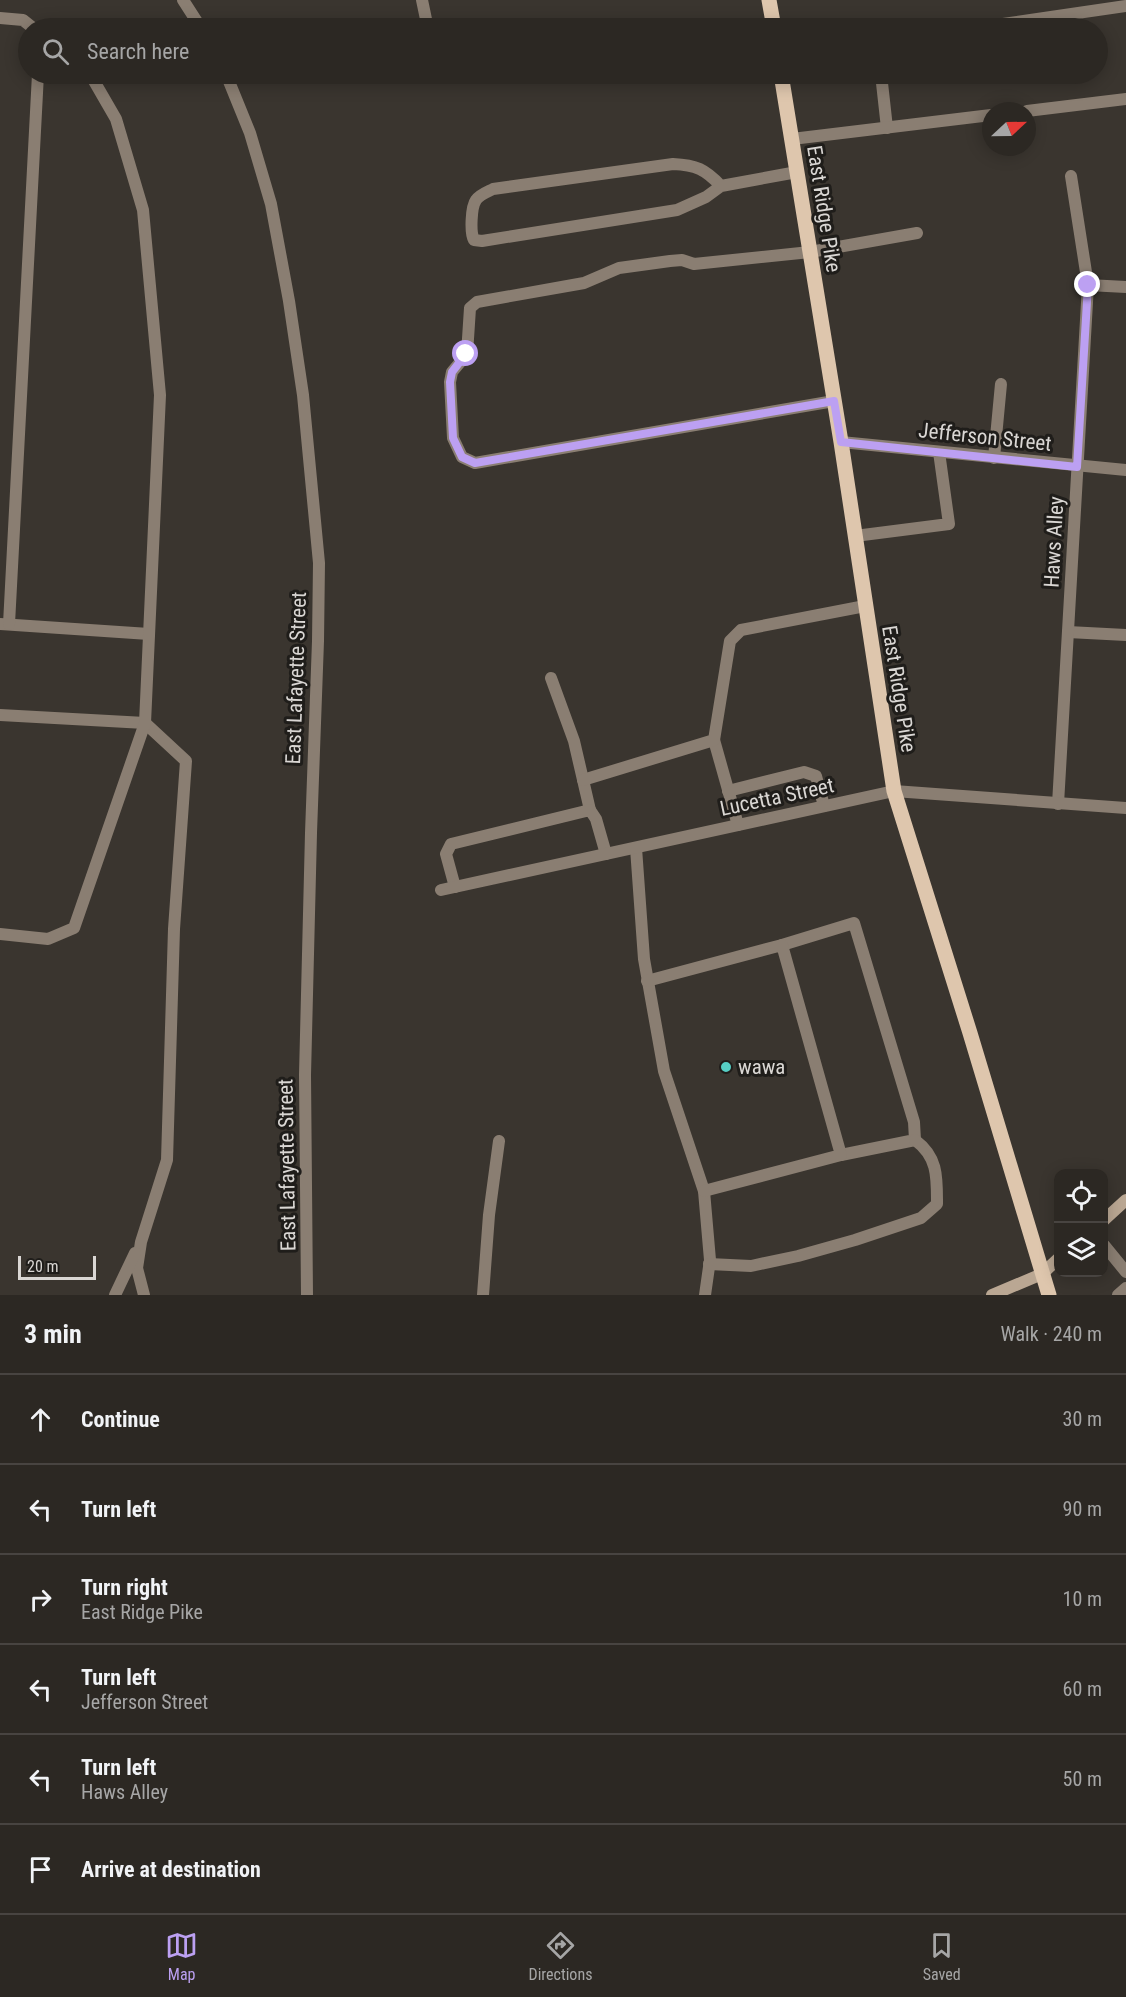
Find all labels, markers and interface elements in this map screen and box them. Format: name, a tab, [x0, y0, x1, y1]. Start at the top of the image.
search box	[18, 18, 1108, 84]
icon: search	[39, 35, 72, 68]
text: Search here	[87, 39, 189, 64]
north arrow	[982, 102, 1036, 156]
street label: East Ridge Pike	[802, 144, 846, 274]
route end	[1074, 271, 1100, 297]
route start	[452, 340, 478, 366]
street label: Jefferson Street	[917, 418, 1053, 456]
street label: Haws Alley	[1040, 496, 1068, 588]
street label: East Lafayette Street	[281, 591, 311, 765]
street label: East Ridge Pike	[877, 624, 921, 754]
street label: Lucetta Street	[718, 773, 836, 821]
place label: wawa	[738, 1055, 785, 1079]
marker: wawa	[719, 1060, 733, 1074]
street label: East Lafayette Street	[273, 1079, 301, 1251]
map controls	[1054, 1169, 1108, 1277]
button: locate	[1054, 1169, 1108, 1223]
button: layers	[1054, 1223, 1108, 1277]
scale bar	[18, 1253, 96, 1280]
text: 20 m	[27, 1257, 59, 1276]
text: 3 min	[24, 1319, 82, 1349]
text: Walk · 240 m	[1001, 1322, 1102, 1346]
icon: ahead	[24, 1403, 57, 1436]
text: Continue	[81, 1407, 160, 1432]
text: 30 m	[1063, 1407, 1102, 1431]
icon: left	[24, 1493, 57, 1526]
text: Turn left	[81, 1497, 156, 1522]
text: 90 m	[1063, 1497, 1102, 1521]
text: Turn right	[81, 1575, 168, 1600]
icon: right	[24, 1583, 57, 1616]
text: 10 m	[1063, 1587, 1102, 1611]
text: East Ridge Pike	[81, 1600, 203, 1624]
text: Turn left	[81, 1665, 156, 1690]
icon: left	[24, 1673, 57, 1706]
text: 60 m	[1063, 1677, 1102, 1701]
text: Jefferson Street	[81, 1690, 208, 1714]
text: Turn left	[81, 1755, 156, 1780]
icon: left	[24, 1763, 57, 1796]
text: 50 m	[1063, 1767, 1102, 1791]
text: Haws Alley	[81, 1780, 168, 1804]
icon: arrive	[24, 1853, 57, 1886]
text: Arrive at destination	[81, 1857, 261, 1882]
tab: Map	[165, 1929, 198, 1984]
tab: Directions	[529, 1929, 592, 1984]
tab: Saved	[923, 1929, 961, 1984]

